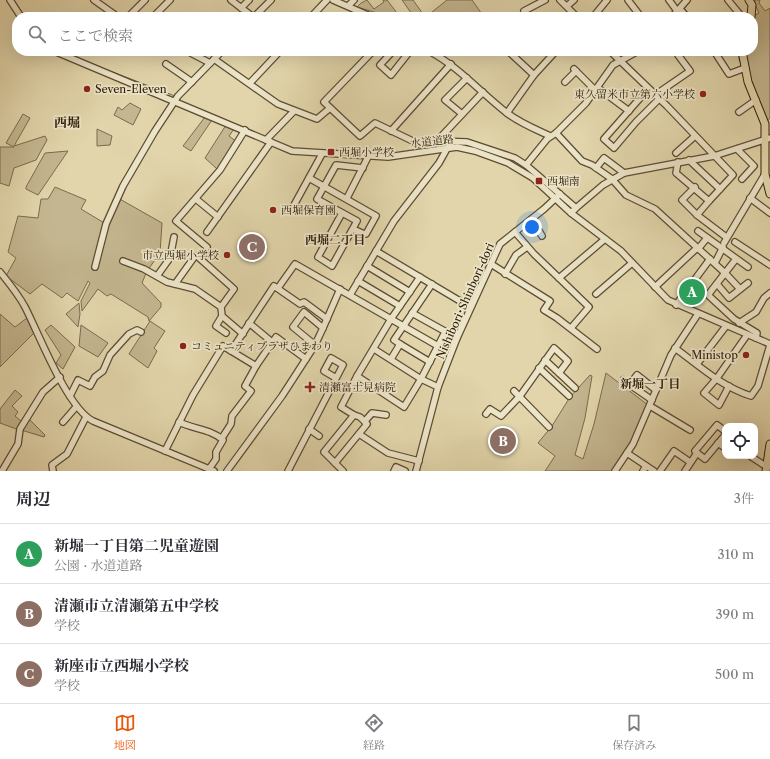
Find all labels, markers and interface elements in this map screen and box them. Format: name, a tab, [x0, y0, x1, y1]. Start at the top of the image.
search box	[12, 12, 758, 56]
icon: search	[26, 23, 48, 45]
text: ここで検索	[58, 26, 133, 45]
place label: Seven-Eleven	[95, 82, 167, 96]
marker: Seven-Eleven	[82, 84, 92, 94]
place label: 東久留米市立第六小学校	[574, 87, 695, 101]
marker: 東久留米市立第六小学校	[698, 89, 708, 99]
district label: 西堀	[54, 114, 80, 130]
street label: 水道道路	[409, 132, 455, 150]
place label: 西堀小学校	[339, 145, 394, 159]
marker: 西堀小学校	[326, 147, 336, 157]
place label: 西堀南	[547, 174, 580, 188]
marker: 西堀南	[534, 176, 544, 186]
place label: 西堀保育園	[281, 203, 336, 217]
marker: 西堀保育園	[268, 205, 278, 215]
your location	[522, 217, 542, 237]
pin: C	[239, 232, 265, 262]
district label: 西堀二丁目	[305, 232, 365, 247]
street label: Nishibori･Shinbori-dori	[433, 240, 497, 361]
place label: 市立西堀小学校	[142, 248, 219, 262]
marker: 市立西堀小学校	[222, 250, 232, 260]
pin: A	[679, 277, 705, 307]
place label: コミュニティプラザひまわり	[191, 339, 333, 353]
marker: コミュニティプラザひまわり	[178, 341, 188, 351]
place label: Ministop	[691, 348, 738, 362]
marker: Ministop	[741, 350, 751, 360]
district label: 新堀一丁目	[620, 376, 680, 391]
place label: 清瀬富士見病院	[319, 380, 396, 394]
marker: 清瀬富士見病院	[304, 381, 316, 393]
map controls	[722, 423, 758, 459]
button: locate	[722, 423, 758, 459]
pin: B	[490, 426, 516, 456]
text: 周辺	[16, 489, 50, 509]
text: 3件	[734, 490, 754, 506]
text: 新堀一丁目第二児童遊園	[54, 536, 219, 555]
text: A	[24, 546, 34, 562]
text: 310 m	[718, 546, 754, 562]
text: 公園 · 水道道路	[54, 557, 143, 573]
text: 清瀬市立清瀬第五中学校	[54, 596, 219, 615]
text: B	[24, 606, 34, 622]
text: 390 m	[715, 606, 754, 622]
text: 学校	[54, 617, 80, 633]
text: 新座市立西堀小学校	[54, 656, 189, 675]
text: C	[24, 666, 34, 682]
text: 500 m	[715, 666, 754, 682]
text: 学校	[54, 677, 80, 693]
tab: 地図	[114, 712, 136, 752]
tab: 経路	[363, 712, 385, 752]
tab: 保存済み	[612, 712, 656, 752]

